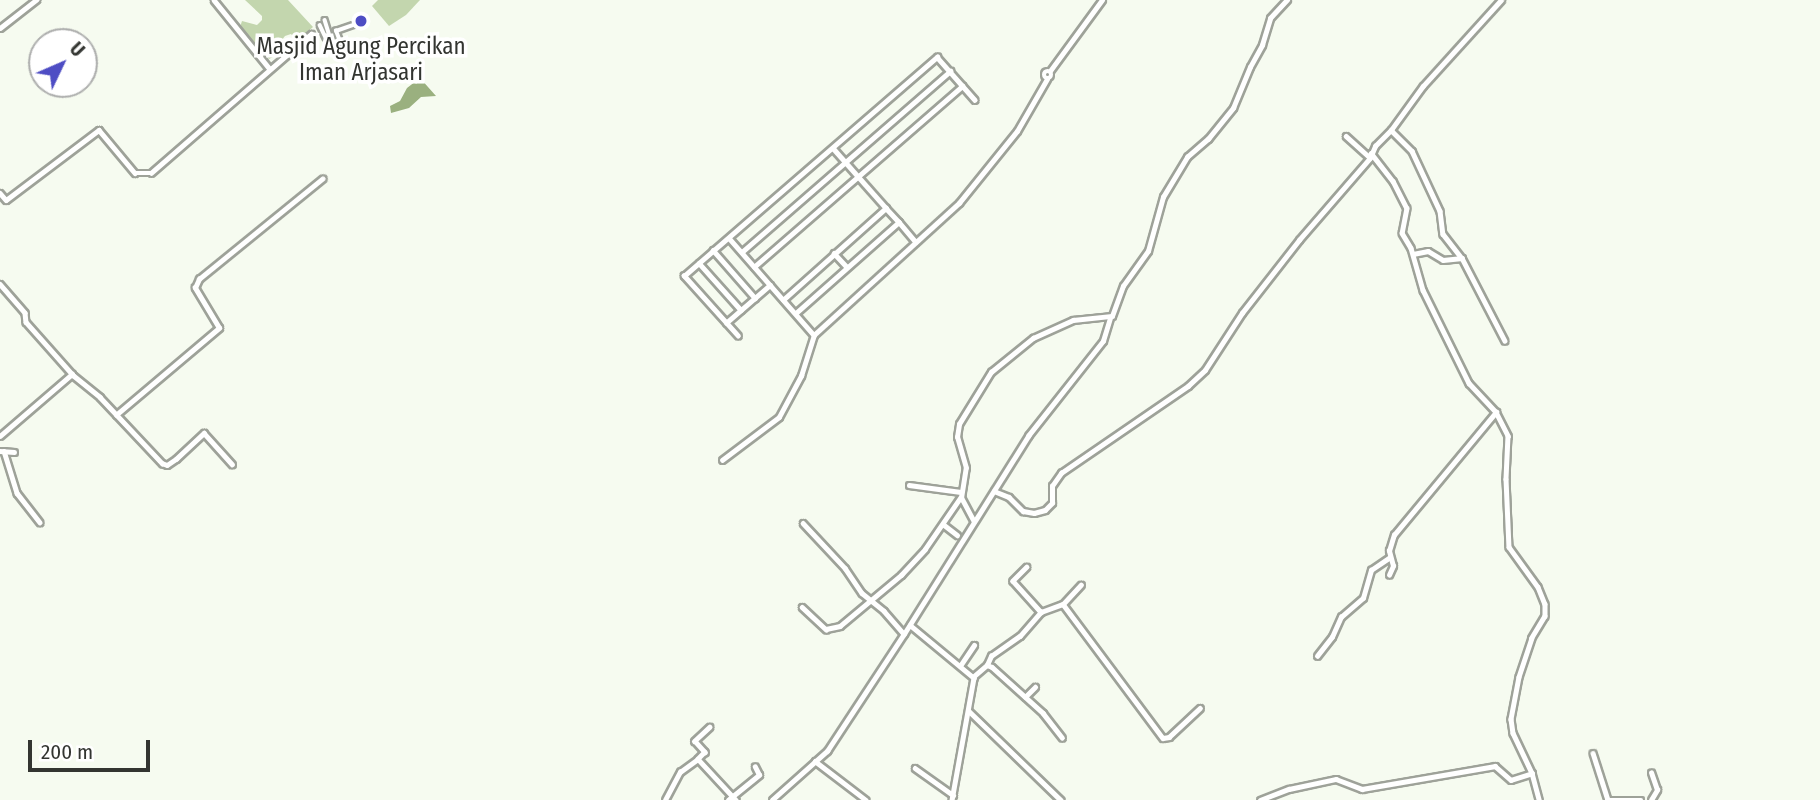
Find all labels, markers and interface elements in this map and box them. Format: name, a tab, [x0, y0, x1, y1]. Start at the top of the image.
marker: Masjid Agung Percikan Iman Arjasari	[353, 13, 369, 29]
north arrow	[28, 28, 98, 98]
place label: Masjid Agung Percikan Iman Arjasari	[256, 32, 466, 86]
text: U	[65, 37, 89, 61]
scale bar	[32, 726, 154, 770]
text: 200 m	[41, 739, 93, 765]

